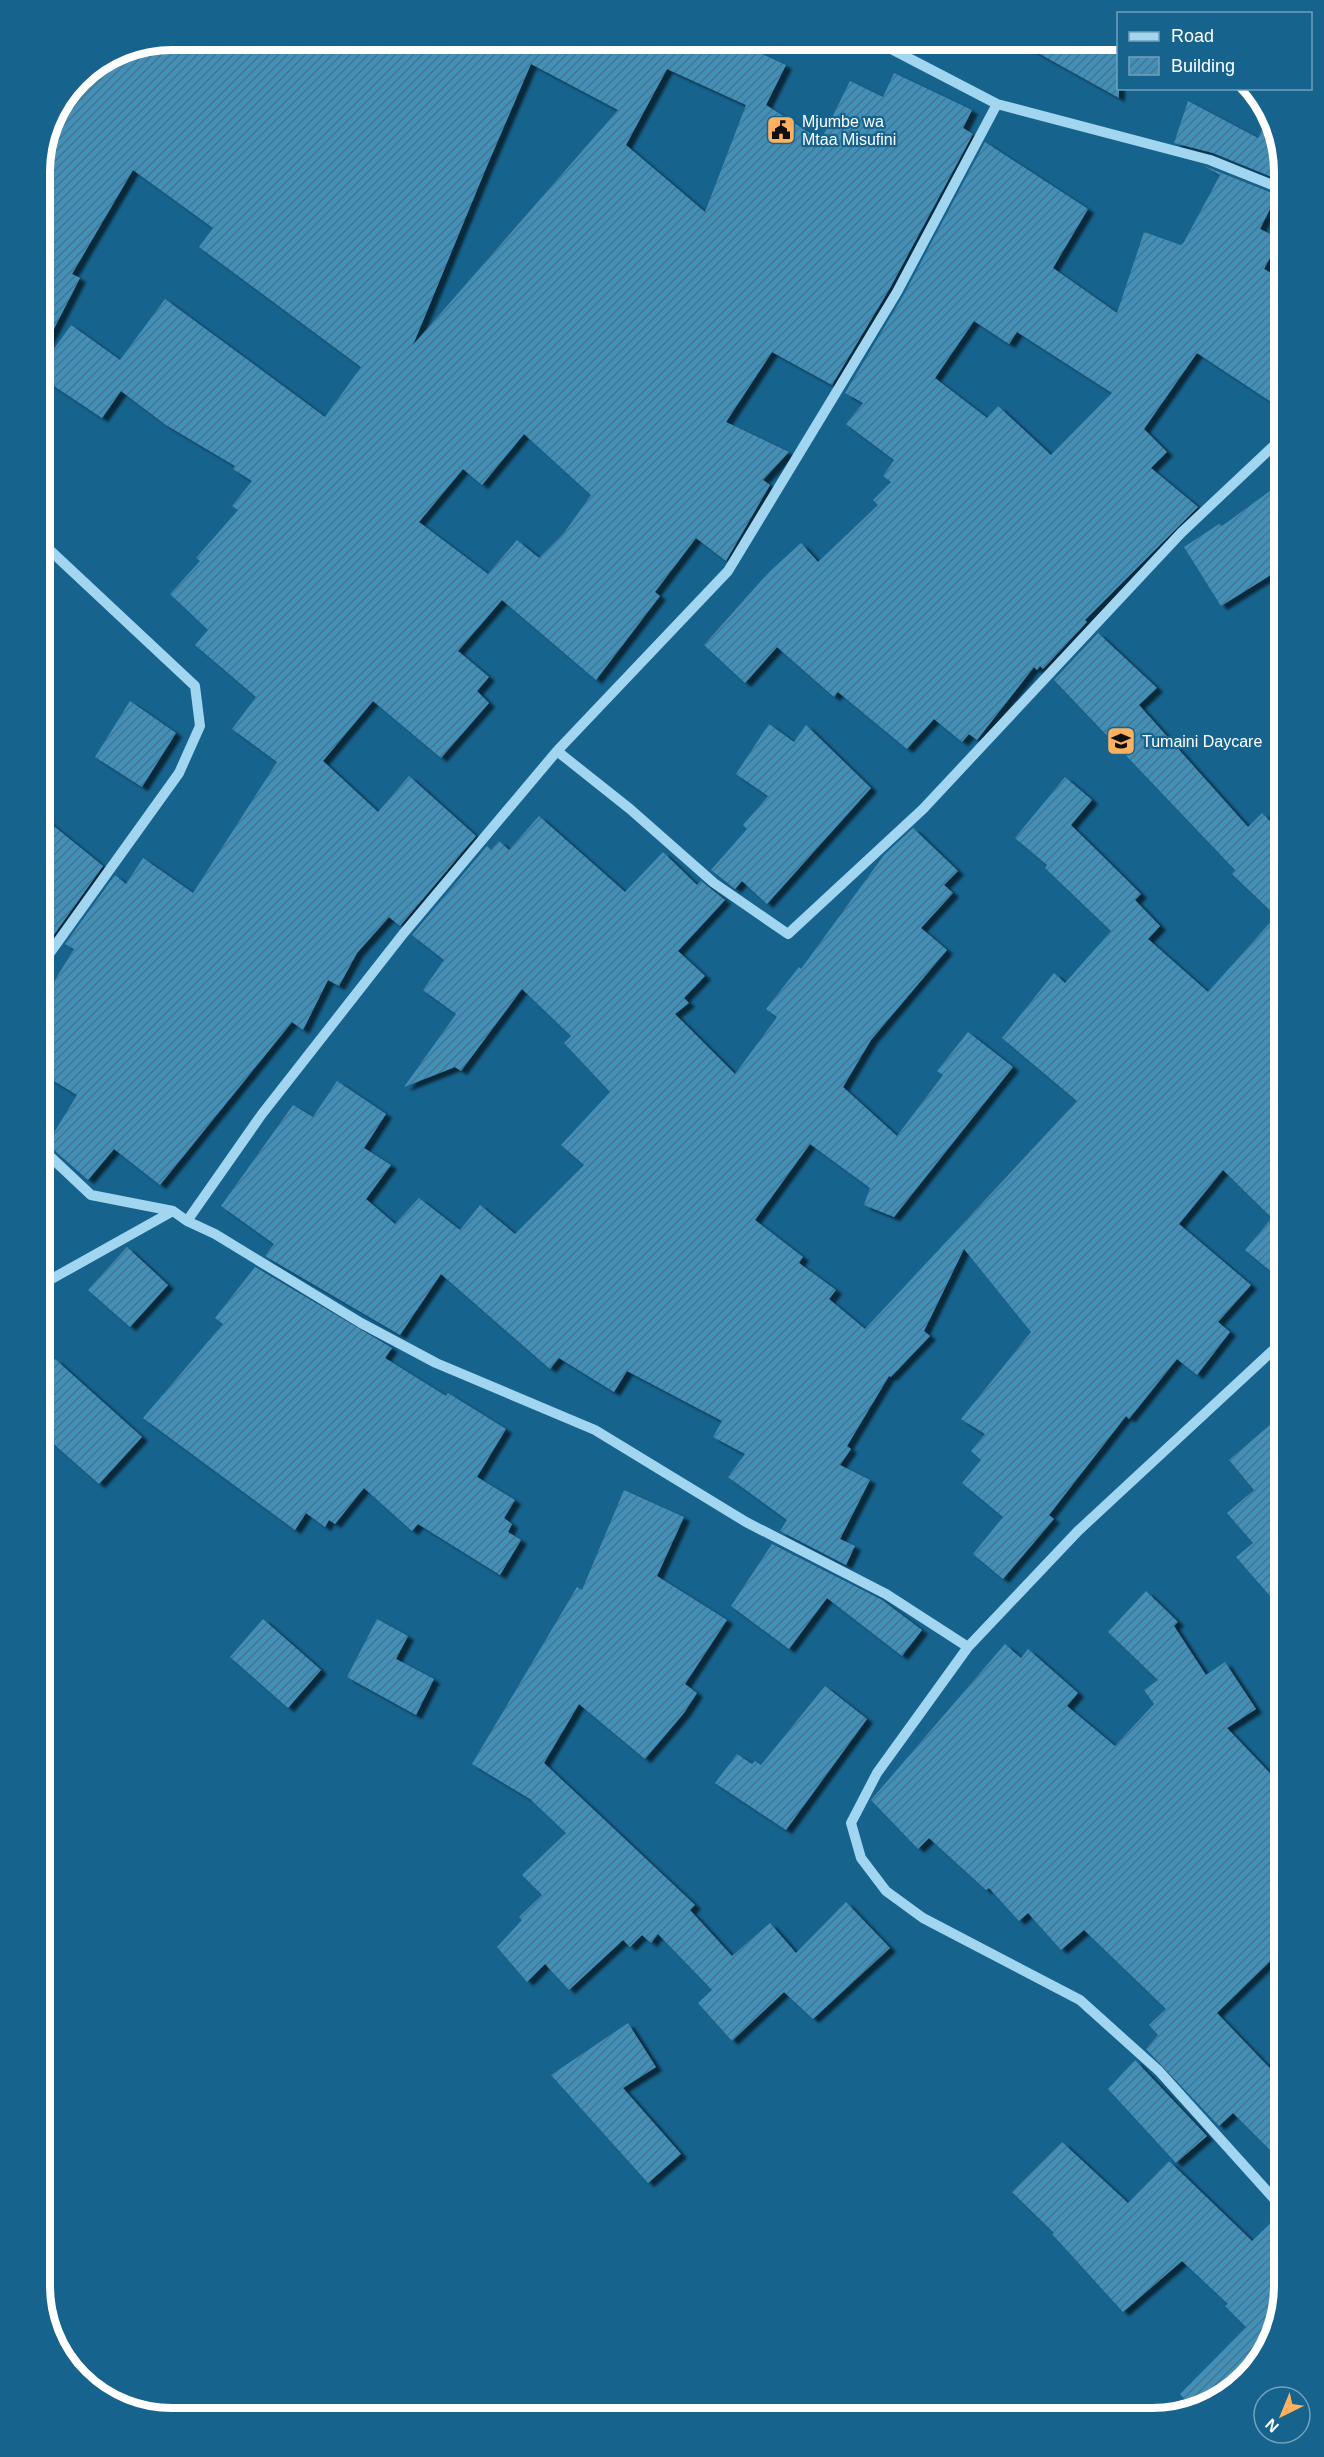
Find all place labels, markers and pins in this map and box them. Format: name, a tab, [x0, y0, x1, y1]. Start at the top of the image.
place label: Mjumbe wa Mtaa Misufini	[802, 113, 896, 148]
public building icon: Mjumbe wa Mtaa Misufini	[765, 114, 797, 146]
school or university icon: Tumaini Daycare	[1105, 725, 1137, 757]
place label: Tumaini Daycare	[1142, 733, 1262, 750]

